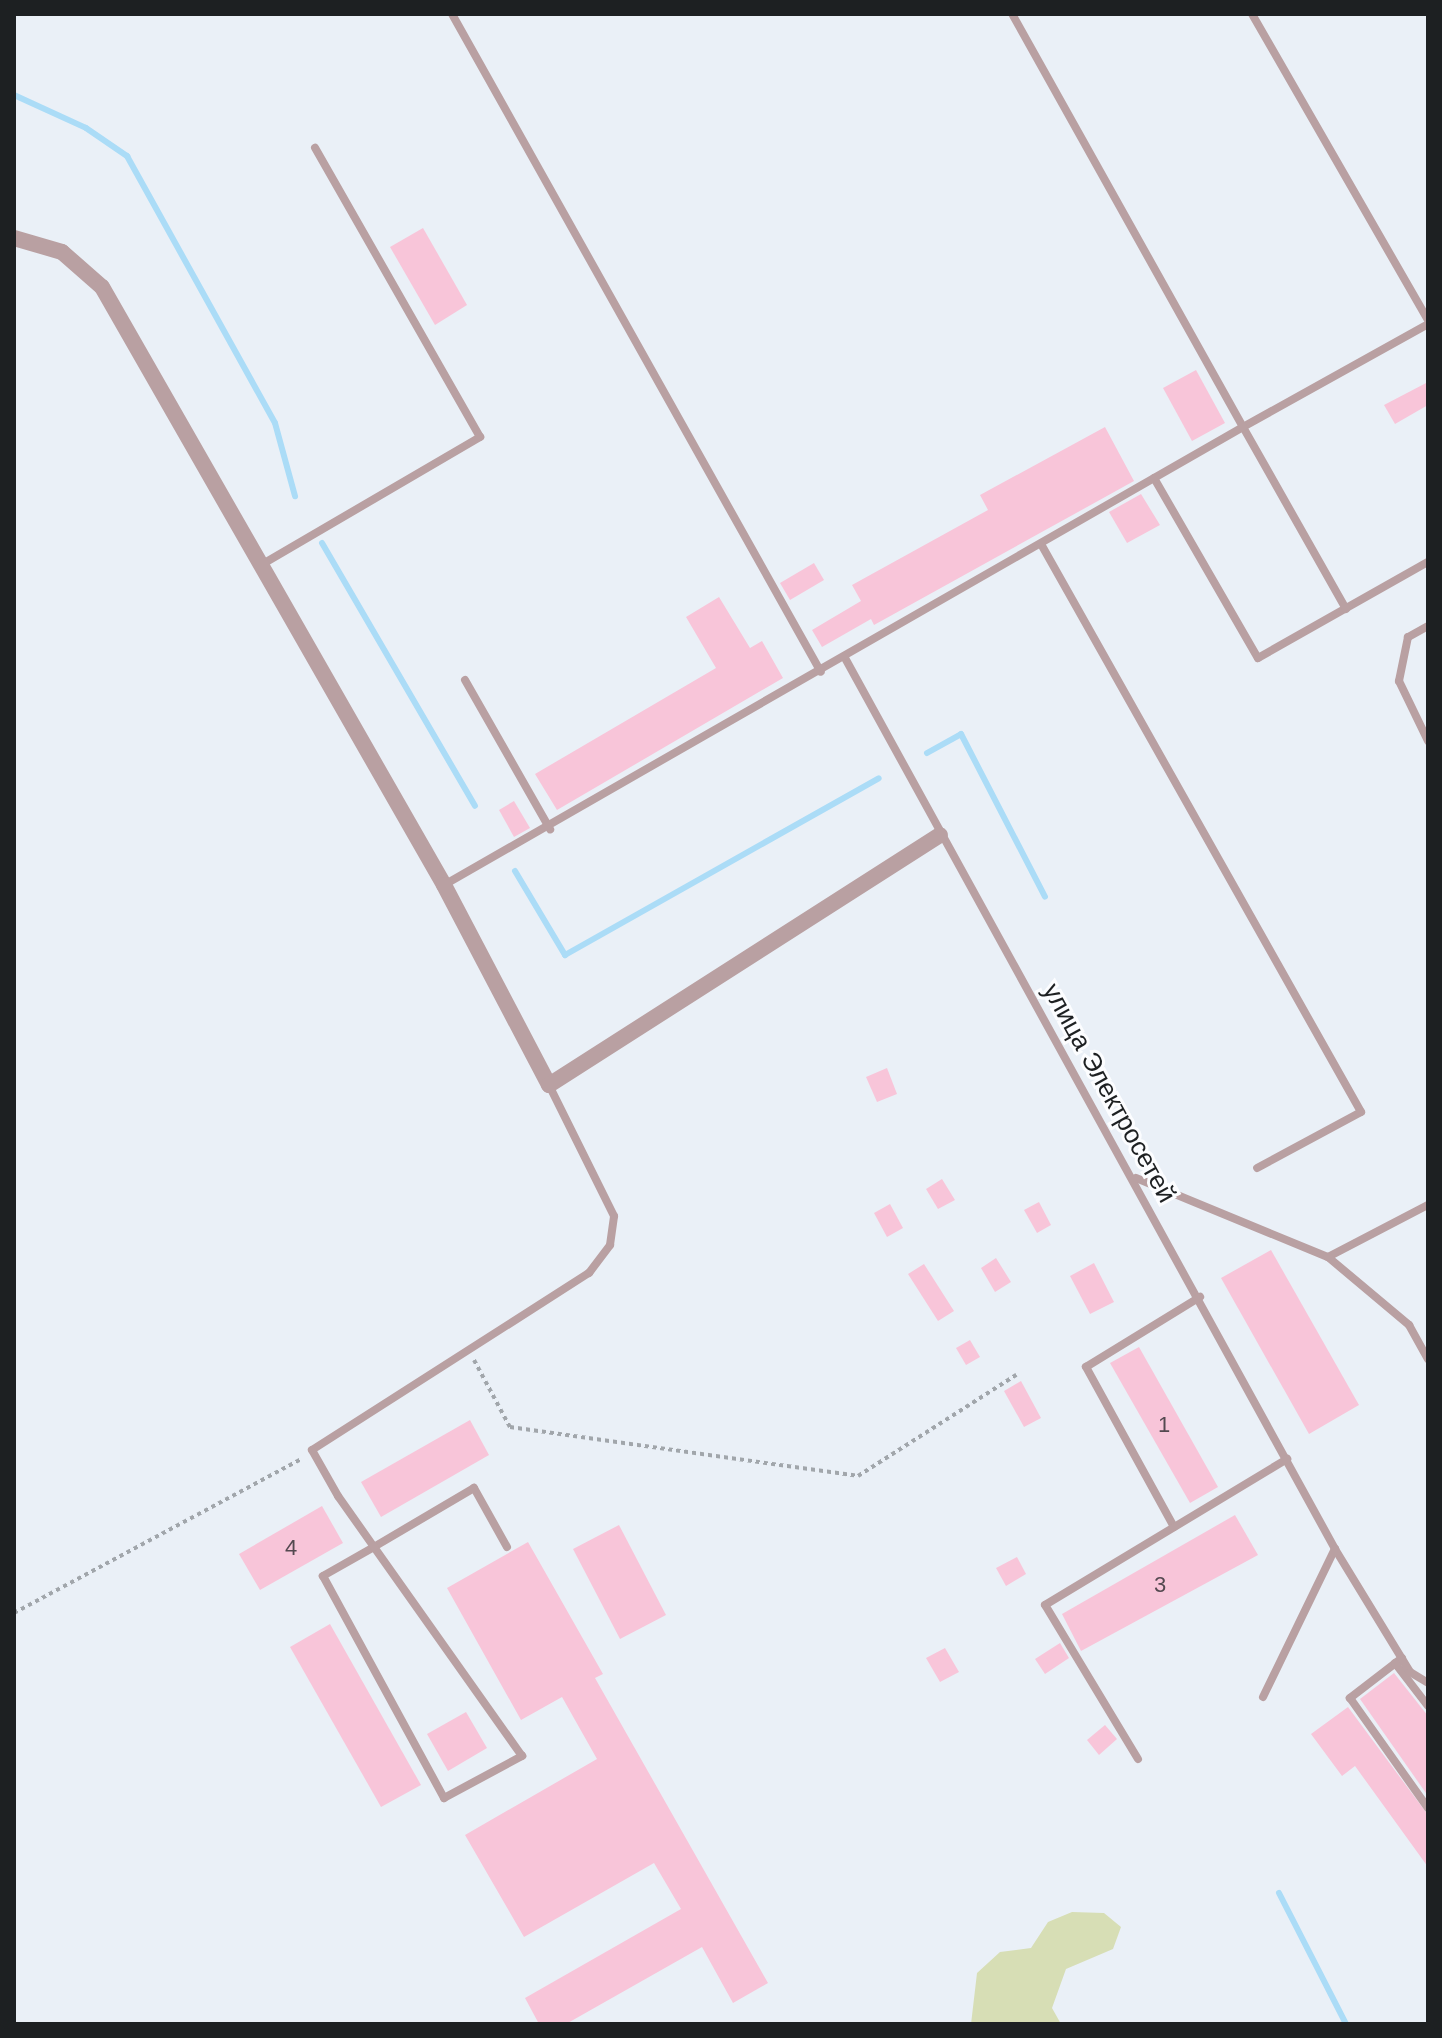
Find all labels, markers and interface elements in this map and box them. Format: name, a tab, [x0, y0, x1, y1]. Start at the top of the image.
street label: улица Электросетей	[1036, 978, 1182, 1208]
house number: 1	[1158, 1412, 1170, 1438]
house number: 4	[285, 1535, 297, 1561]
house number: 3	[1154, 1572, 1166, 1598]

